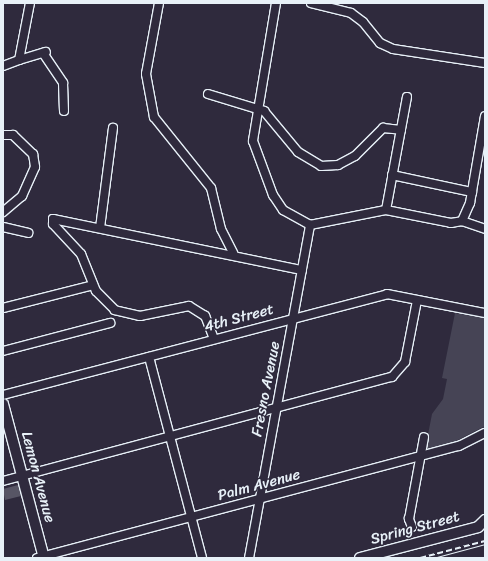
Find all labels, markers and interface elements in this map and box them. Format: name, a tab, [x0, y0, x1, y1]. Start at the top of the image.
street label: 4th Street	[202, 300, 276, 336]
street label: Fresno Avenue	[248, 340, 284, 438]
street label: Lemon Avenue	[17, 429, 59, 525]
street label: Palm Avenue	[216, 465, 302, 505]
street label: Spring Street	[369, 508, 461, 548]

